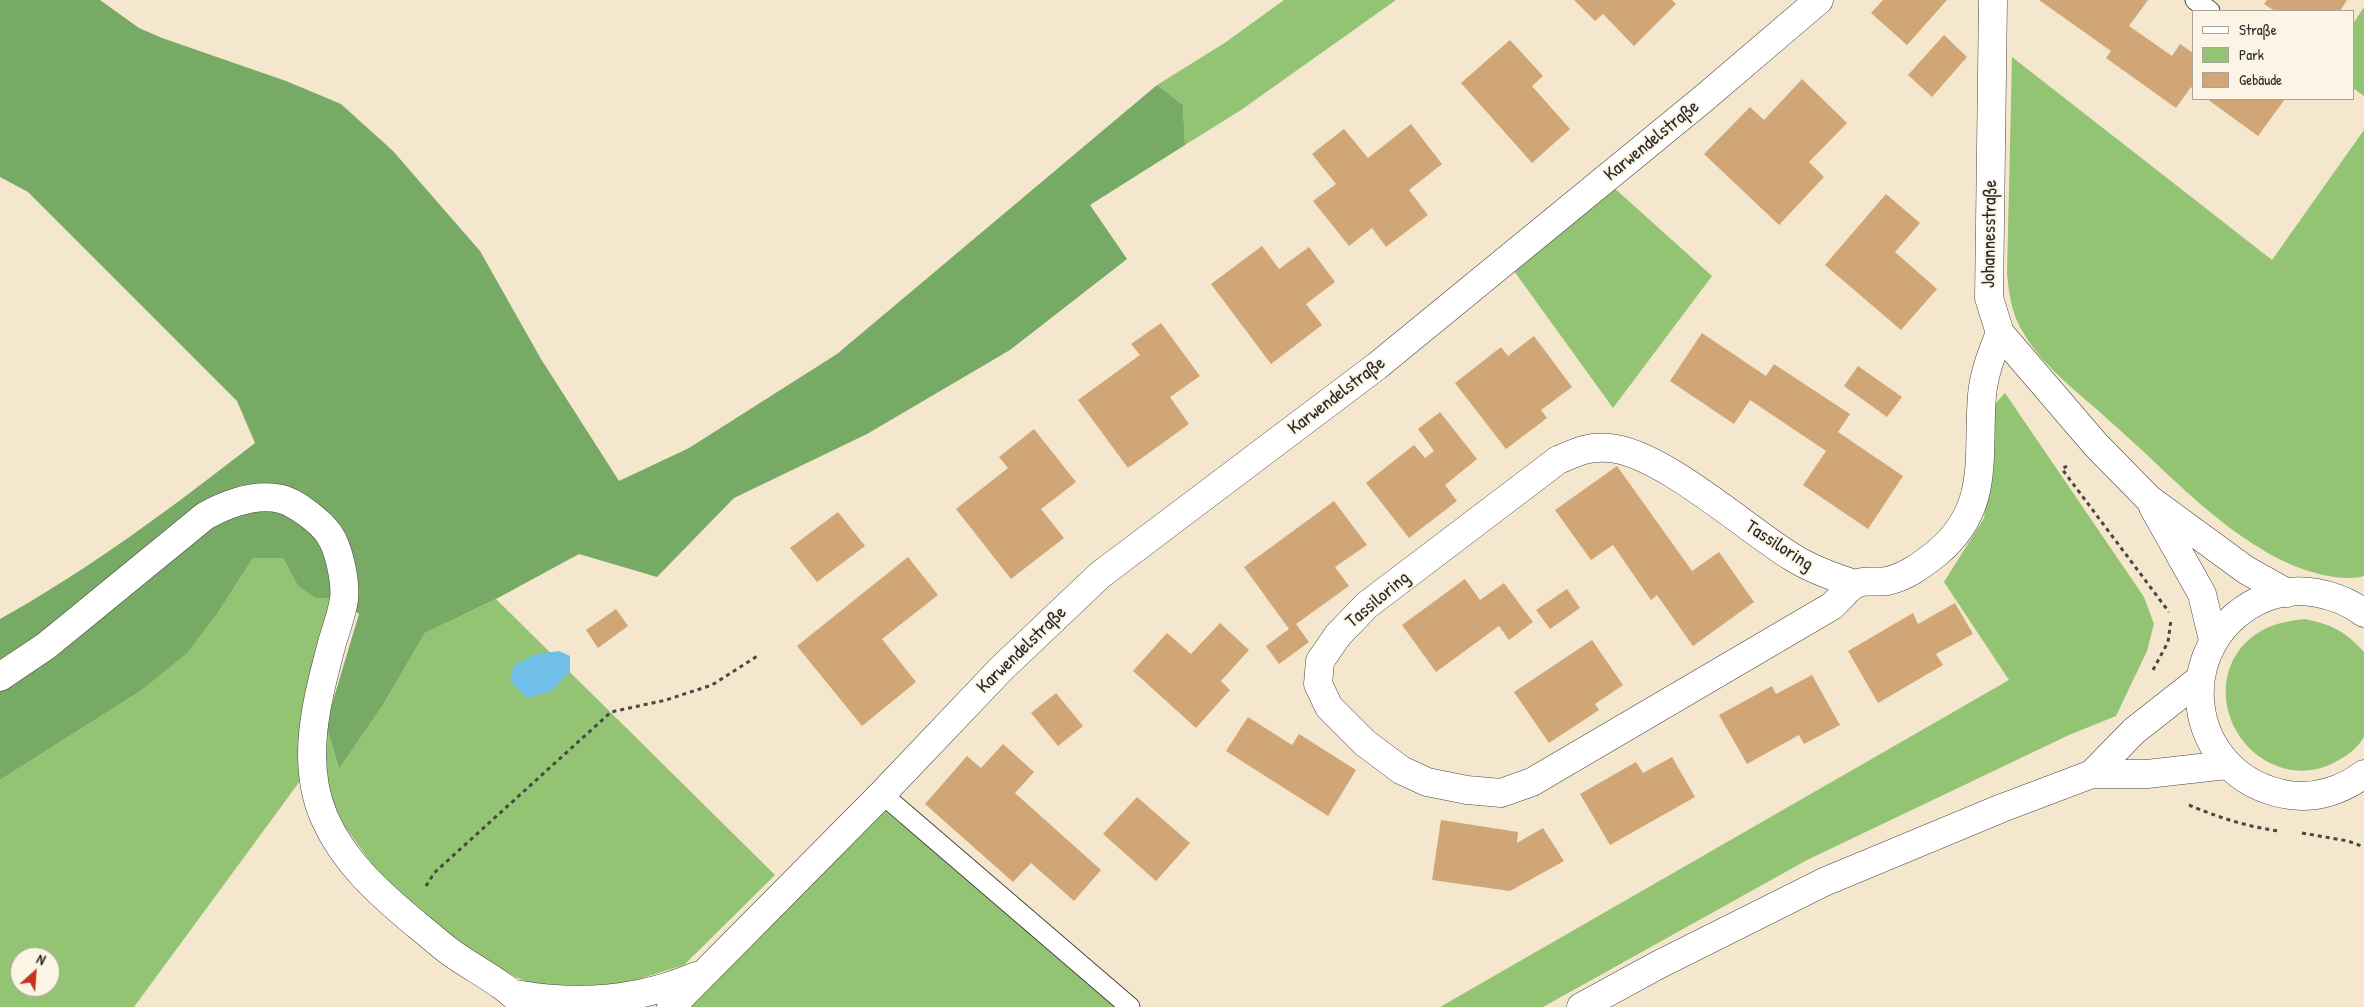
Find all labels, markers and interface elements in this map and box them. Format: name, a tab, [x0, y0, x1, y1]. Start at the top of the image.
legend	[2192, 10, 2354, 100]
text: Straße	[2239, 19, 2277, 40]
text: Park	[2239, 44, 2264, 65]
text: Gebäude	[2239, 69, 2282, 90]
street label: Karwendelstraße	[1600, 96, 1704, 186]
street label: Johannesstraße	[1978, 180, 2002, 288]
street label: Karwendelstraße	[1284, 352, 1390, 440]
street label: Tassiloring	[1741, 516, 1817, 576]
street label: Tassiloring	[1341, 567, 1415, 633]
street label: Karwendelstraße	[972, 602, 1072, 698]
north arrow	[10, 947, 60, 997]
text: N	[34, 949, 49, 969]

